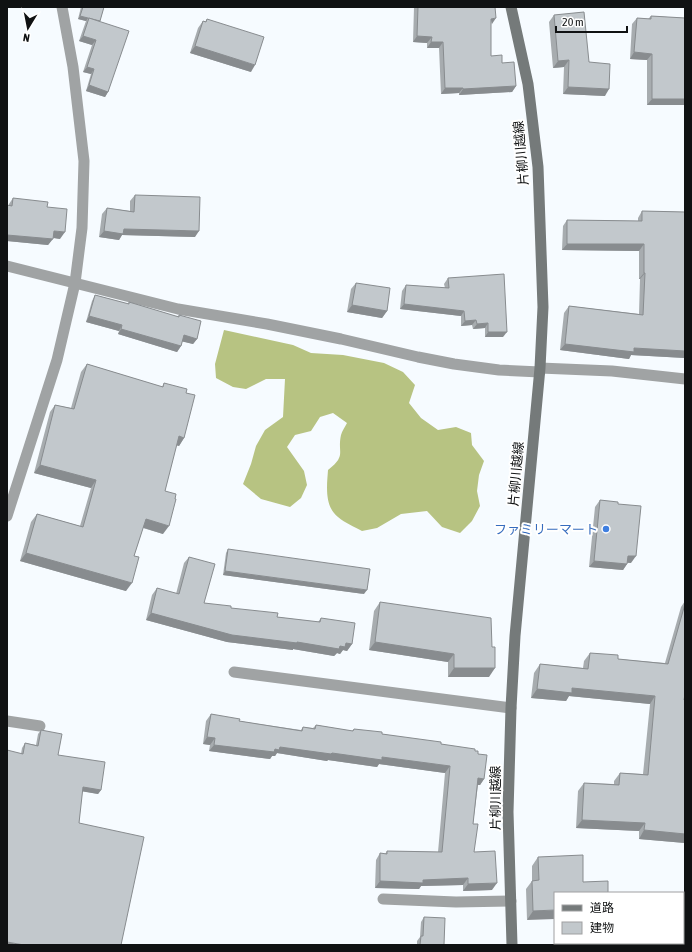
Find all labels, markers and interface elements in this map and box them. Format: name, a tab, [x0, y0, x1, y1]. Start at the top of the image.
north arrow	[8, 8, 48, 48]
scale bar	[556, 8, 627, 34]
text: 20 m	[562, 15, 584, 29]
text: N	[22, 31, 31, 44]
street label: 片柳川越線	[511, 120, 531, 186]
street label: 片柳川越線	[506, 441, 526, 507]
place label: ファミリーマート	[494, 522, 598, 537]
marker: ファミリーマート	[601, 524, 611, 534]
street label: 片柳川越線	[488, 765, 503, 831]
legend	[554, 892, 684, 944]
text: 道路	[590, 901, 614, 915]
text: 建物	[590, 921, 614, 935]

